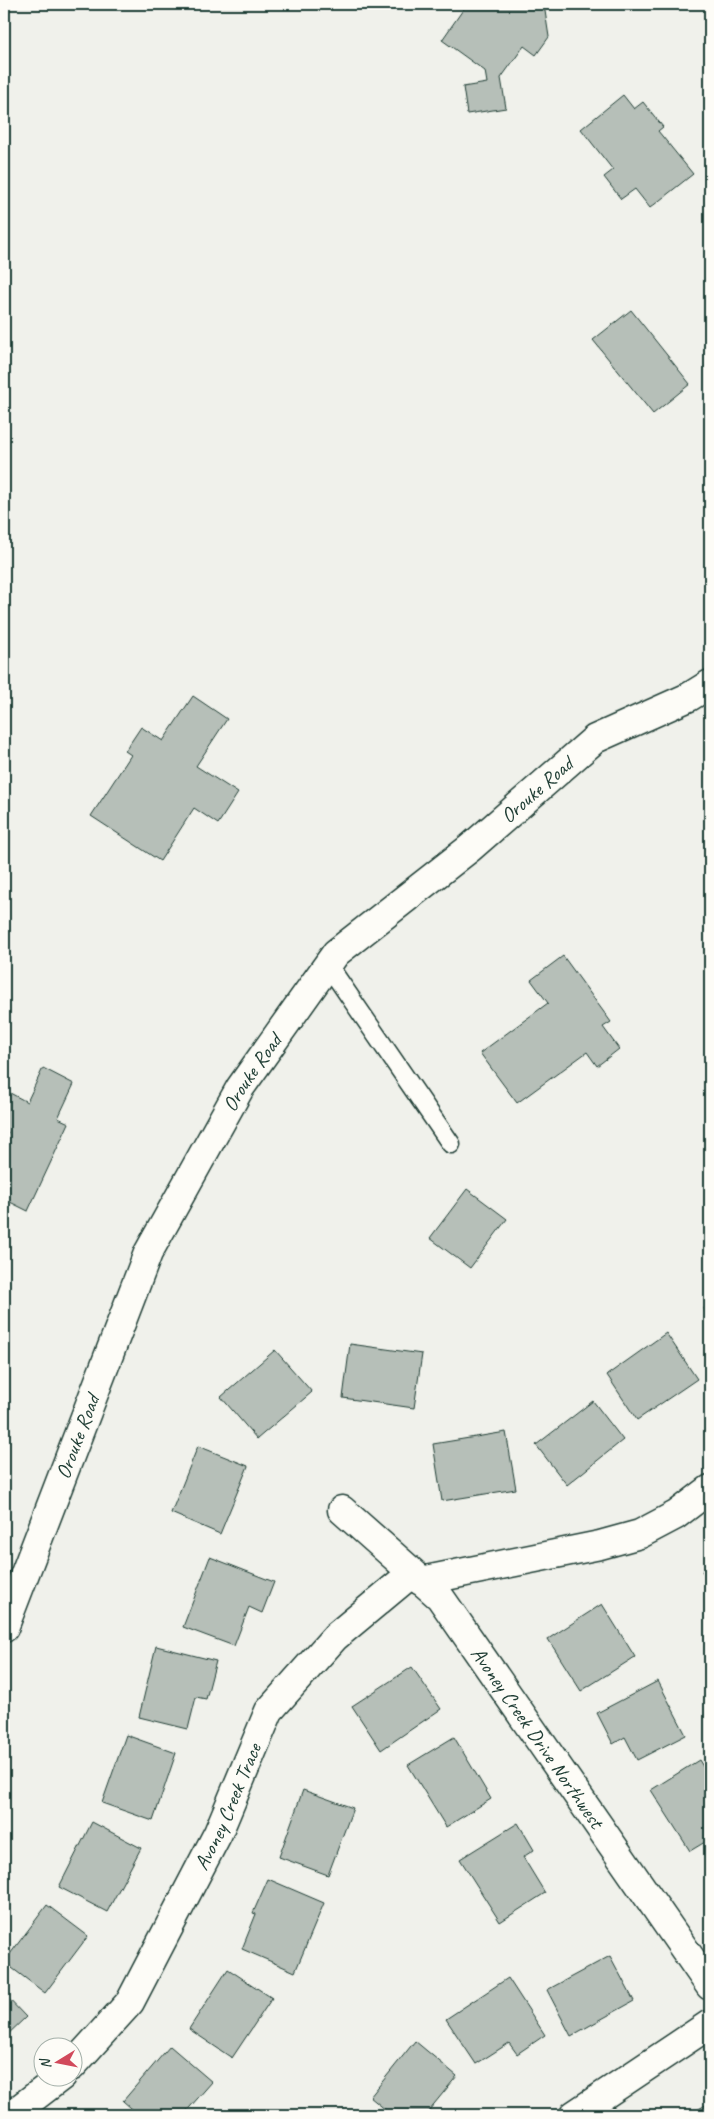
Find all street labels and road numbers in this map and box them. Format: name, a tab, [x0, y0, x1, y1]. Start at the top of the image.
street label: Orouke Road	[495, 749, 580, 829]
street label: Orouke Road	[217, 1027, 289, 1116]
street label: Orouke Road	[50, 1388, 106, 1482]
street label: Avoney Creek Drive Northwest	[465, 1642, 611, 1835]
street label: Avoney Creek Trace	[188, 1738, 267, 1874]

